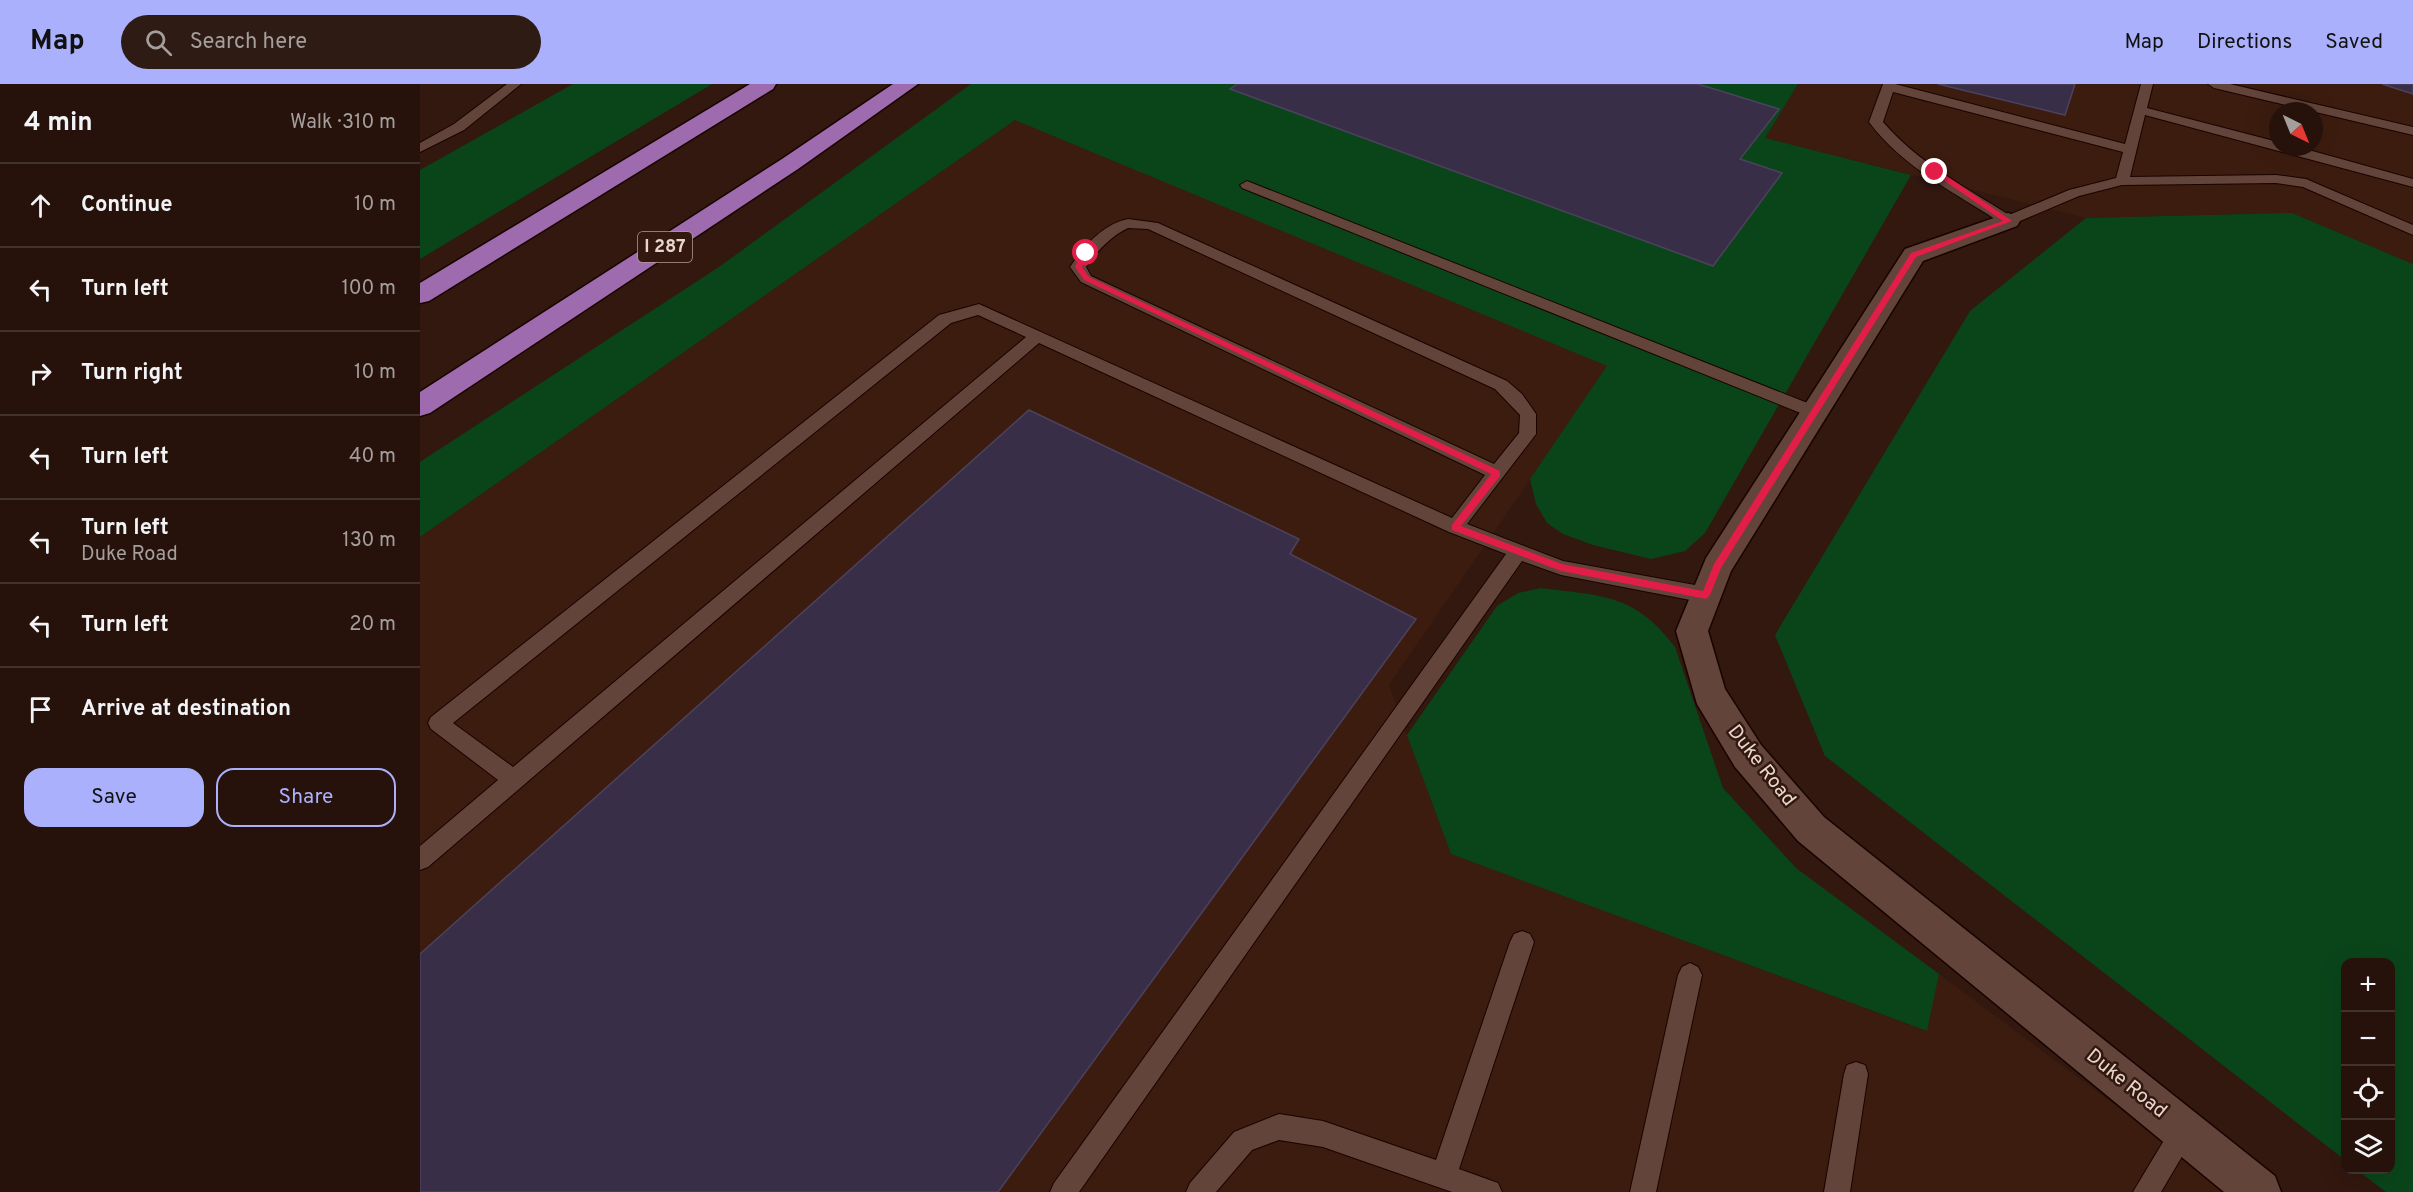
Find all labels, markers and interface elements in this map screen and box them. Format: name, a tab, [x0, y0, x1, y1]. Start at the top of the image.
search box	[121, 15, 541, 69]
text: Map	[30, 24, 85, 60]
icon: search	[142, 26, 175, 59]
text: Search here	[190, 29, 307, 56]
text: Map	[2124, 29, 2164, 56]
text: Directions	[2197, 29, 2292, 56]
text: Saved	[2325, 29, 2383, 56]
north arrow	[2269, 102, 2323, 156]
text: 4 min	[24, 107, 93, 140]
text: Walk · 310 m	[290, 110, 396, 136]
route end	[1921, 158, 1947, 184]
icon: ahead	[24, 189, 57, 222]
text: Continue	[81, 192, 172, 219]
text: 10 m	[354, 192, 396, 218]
road number: I 287	[638, 232, 692, 262]
route start	[1072, 239, 1098, 265]
icon: left	[24, 273, 57, 306]
text: Turn left	[81, 276, 169, 303]
text: 100 m	[341, 276, 396, 302]
icon: right	[24, 357, 57, 390]
text: Turn right	[81, 360, 183, 387]
text: 10 m	[354, 360, 396, 386]
icon: left	[24, 441, 57, 474]
text: Turn left	[81, 444, 169, 471]
text: 40 m	[349, 444, 396, 470]
text: Turn left	[81, 515, 169, 542]
icon: left	[24, 525, 57, 558]
text: 130 m	[342, 528, 396, 554]
text: Duke Road	[81, 542, 178, 568]
icon: left	[24, 609, 57, 642]
text: Turn left	[81, 612, 169, 639]
text: 20 m	[349, 612, 396, 638]
icon: arrive	[24, 693, 57, 726]
text: Arrive at destination	[81, 696, 291, 723]
street label: Duke Road	[1721, 720, 1801, 812]
button: Save	[24, 768, 204, 827]
button: Share	[216, 768, 396, 827]
map controls	[2341, 958, 2395, 1174]
button: +	[2341, 958, 2395, 1012]
button: −	[2341, 1012, 2395, 1066]
street label: Duke Road	[2080, 1043, 2172, 1125]
button: locate	[2341, 1066, 2395, 1120]
button: layers	[2341, 1120, 2395, 1174]

